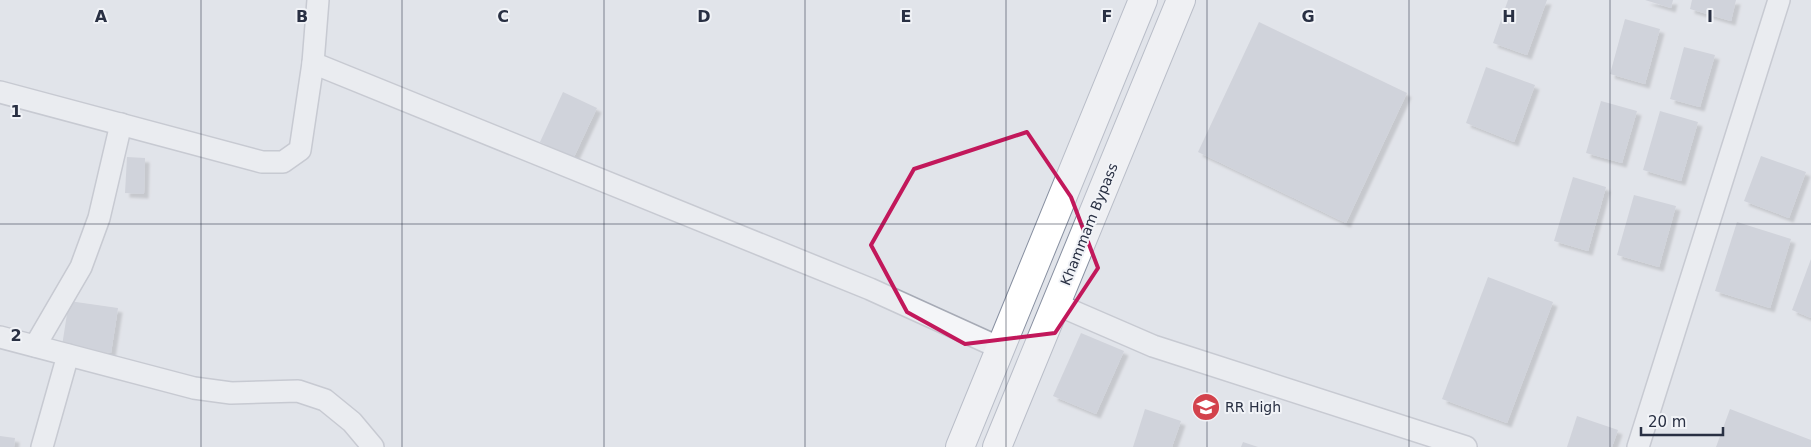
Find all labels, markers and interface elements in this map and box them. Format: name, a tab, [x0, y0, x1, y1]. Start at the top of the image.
text: A	[95, 7, 108, 26]
text: B	[296, 7, 308, 26]
text: C	[497, 7, 509, 26]
text: D	[697, 7, 711, 26]
text: E	[901, 7, 911, 26]
text: F	[1102, 7, 1112, 26]
text: G	[1301, 7, 1315, 26]
text: H	[1502, 7, 1516, 26]
text: I	[1707, 7, 1713, 26]
text: 1	[10, 102, 22, 121]
street label: Khammam Bypass	[1057, 160, 1121, 288]
text: 2	[10, 326, 22, 345]
school or university icon: RR High	[1191, 392, 1221, 422]
place label: RR High	[1225, 399, 1281, 415]
scale bar	[1641, 404, 1724, 436]
text: 20 m	[1648, 413, 1686, 431]

